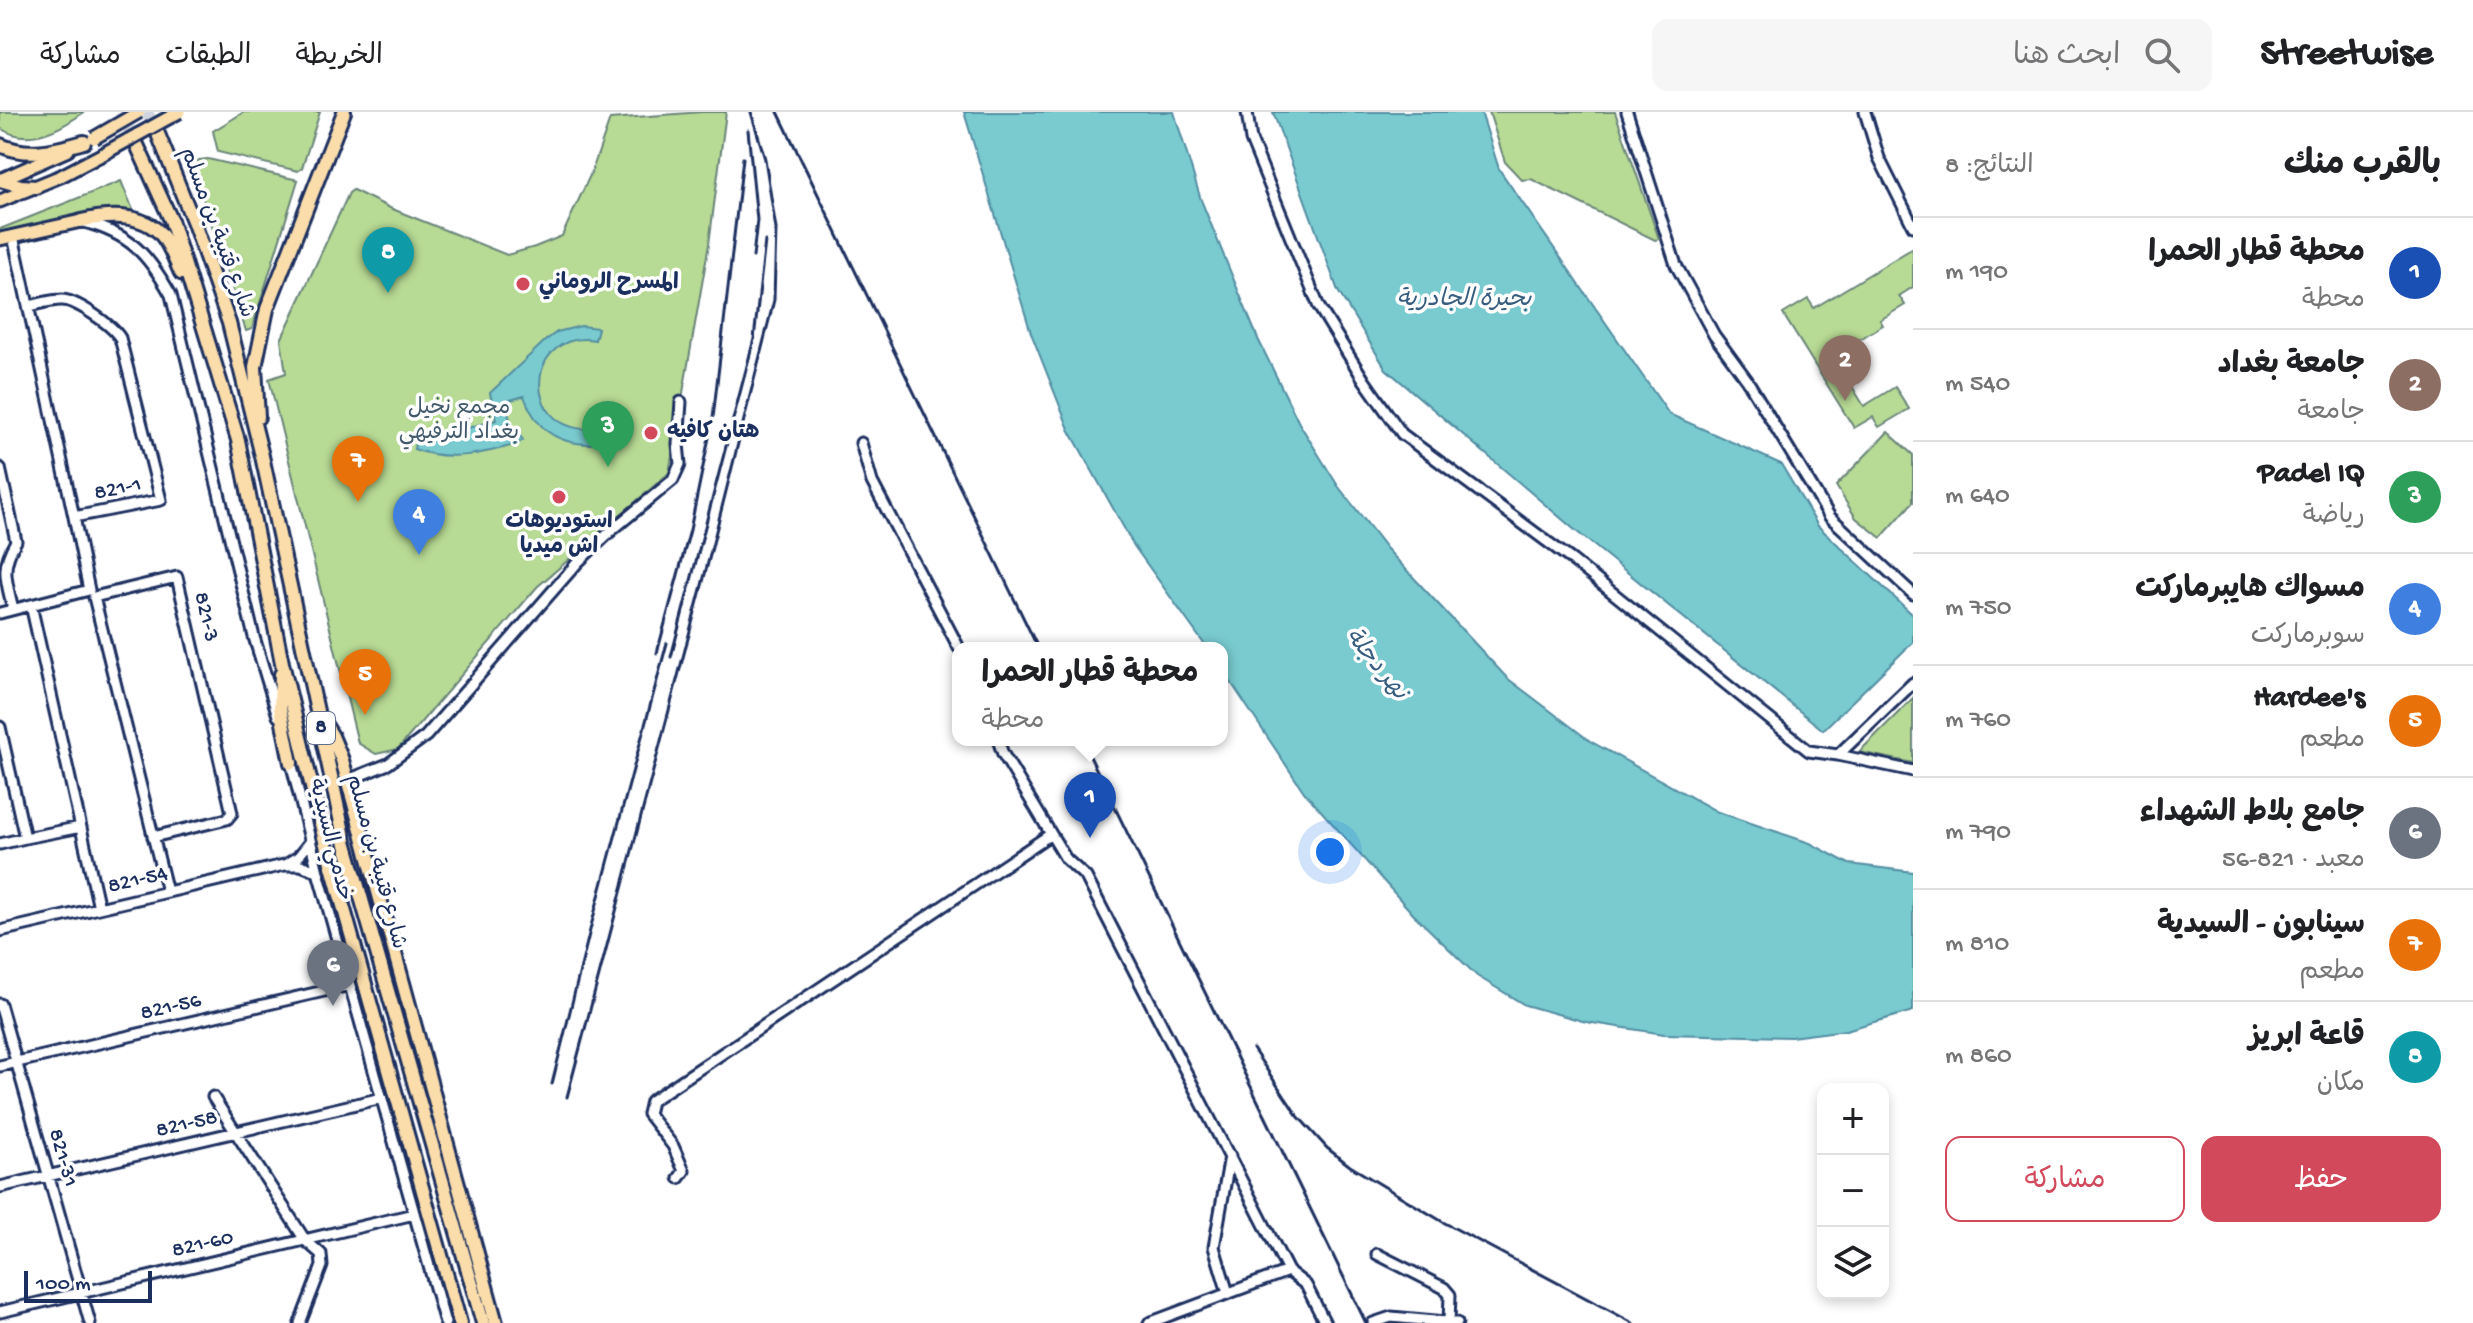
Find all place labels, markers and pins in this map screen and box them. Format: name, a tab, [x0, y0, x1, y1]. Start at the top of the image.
pin: 8	[362, 227, 414, 293]
place label: المسرح الروماني	[539, 271, 679, 300]
marker: المسرح الروماني	[514, 275, 532, 293]
pin: 2	[1819, 335, 1871, 401]
pin: 3	[582, 401, 634, 467]
place label: هتان كافيه	[667, 418, 759, 446]
marker: هتان كافيه	[642, 424, 660, 442]
pin: 7	[332, 436, 384, 502]
marker: استوديوهات اش ميديا	[550, 488, 568, 506]
pin: 4	[393, 489, 445, 555]
place label: استوديوهات اش ميديا	[505, 510, 613, 561]
pin: 5	[339, 649, 391, 715]
pin: 1	[1064, 772, 1116, 838]
pin: 6	[307, 940, 359, 1006]

